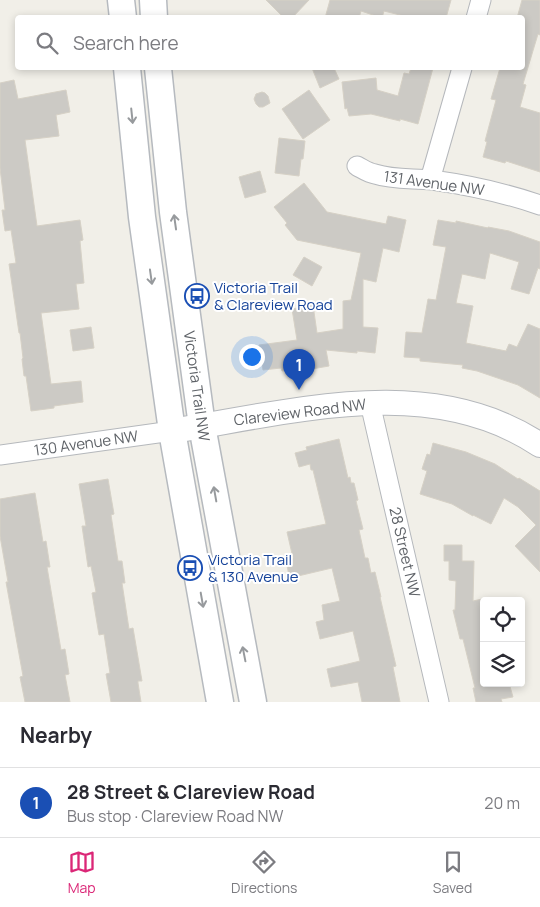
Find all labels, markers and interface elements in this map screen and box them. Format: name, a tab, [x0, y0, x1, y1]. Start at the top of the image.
search box	[15, 15, 525, 70]
icon: search	[33, 29, 61, 57]
text: Search here	[73, 30, 179, 56]
one-way arrow	[127, 108, 137, 124]
street label: 131 Avenue NW	[382, 166, 486, 200]
one-way arrow	[169, 214, 179, 230]
one-way arrow	[146, 269, 156, 285]
place label: Victoria Trail & Clareview Road	[214, 277, 333, 315]
bus stop icon: Victoria Trail & Clareview Road	[184, 283, 210, 309]
street label: Victoria Trail NW	[179, 329, 215, 443]
your location	[239, 344, 265, 370]
pin: 1	[283, 349, 315, 390]
street label: Clareview Road NW	[233, 393, 367, 431]
street label: 130 Avenue NW	[33, 425, 139, 461]
one-way arrow	[209, 487, 219, 503]
street label: 28 Street NW	[384, 505, 426, 599]
place label: Victoria Trail & 130 Avenue	[208, 549, 299, 587]
bus stop icon: Victoria Trail & 130 Avenue	[177, 555, 203, 581]
one-way arrow	[197, 591, 207, 607]
map controls	[480, 597, 525, 687]
button: locate	[480, 597, 525, 642]
button: layers	[480, 642, 525, 687]
one-way arrow	[238, 647, 248, 663]
text: Nearby	[20, 721, 92, 749]
text: 28 Street & Clareview Road	[67, 779, 315, 805]
text: 1	[32, 792, 40, 814]
text: 20 m	[484, 792, 520, 814]
text: Bus stop · Clareview Road NW	[67, 805, 284, 827]
tab: Map	[68, 848, 96, 897]
tab: Directions	[231, 848, 297, 897]
tab: Saved	[433, 848, 472, 897]

